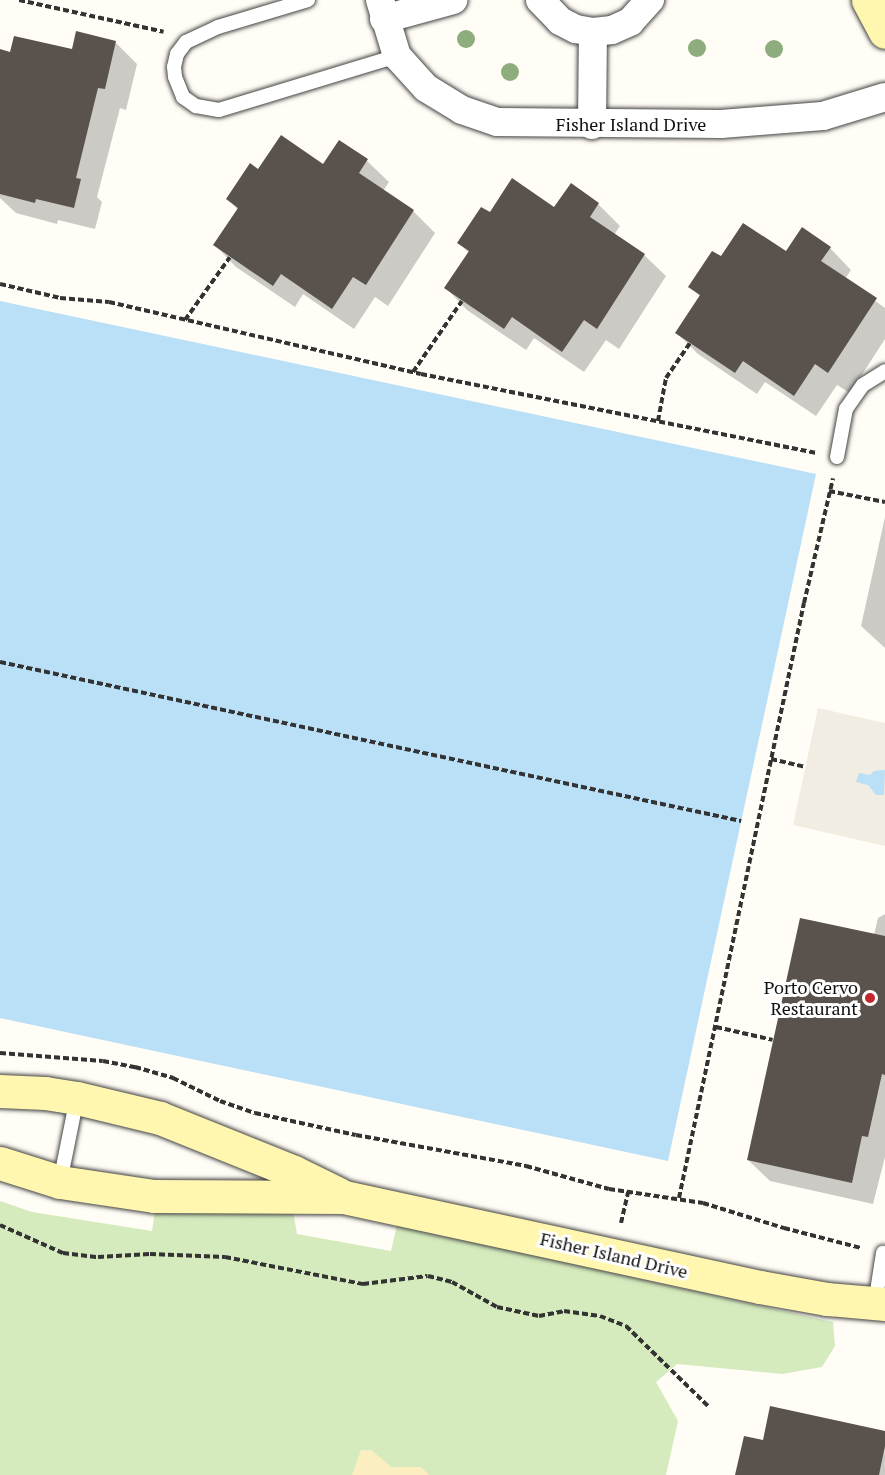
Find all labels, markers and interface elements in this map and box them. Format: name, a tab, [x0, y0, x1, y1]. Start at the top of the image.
street label: Fisher Island Drive	[556, 113, 706, 135]
place label: Porto Cervo Restaurant	[764, 977, 858, 1020]
marker: Porto Cervo Restaurant	[863, 991, 877, 1005]
street label: Fisher Island Drive	[538, 1228, 690, 1282]

